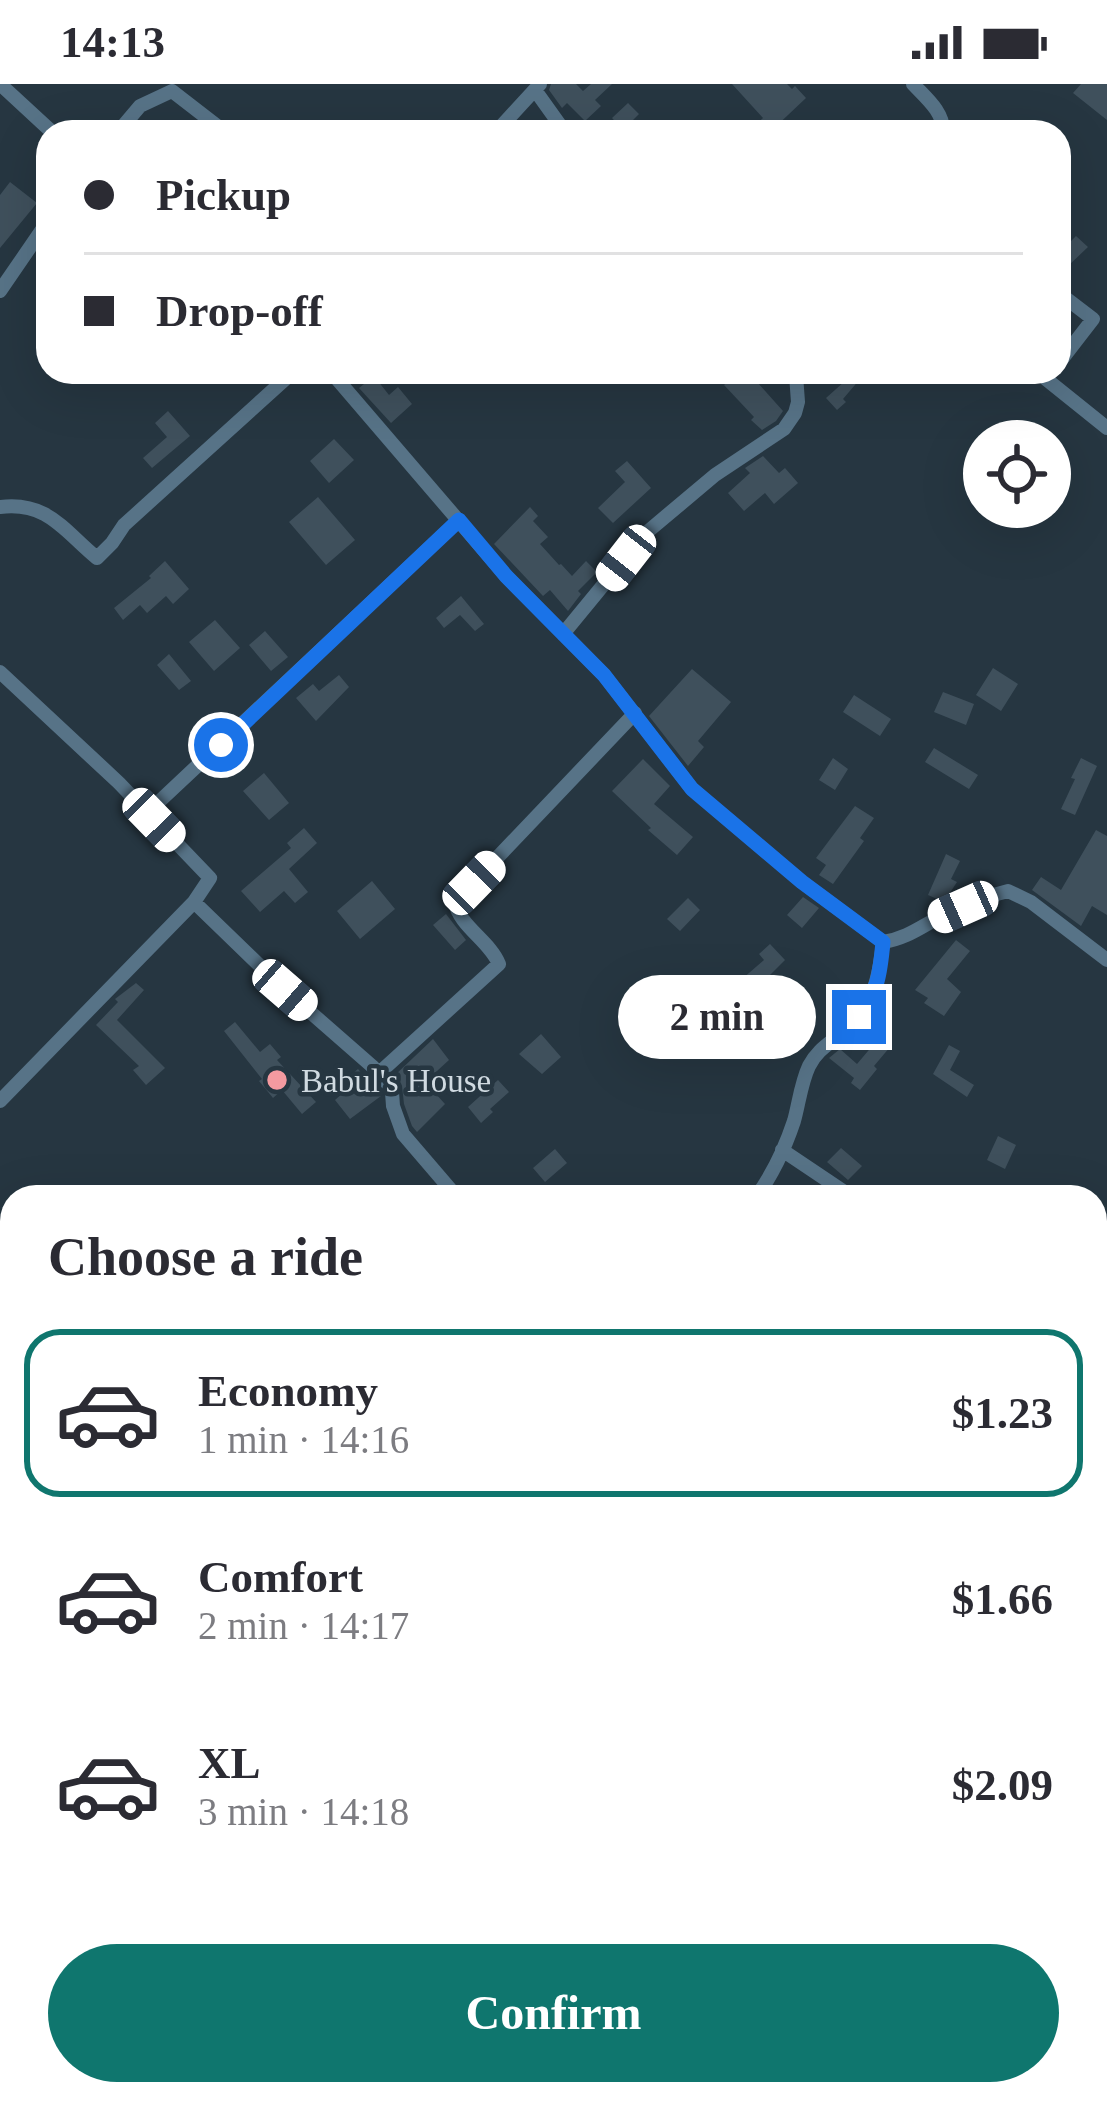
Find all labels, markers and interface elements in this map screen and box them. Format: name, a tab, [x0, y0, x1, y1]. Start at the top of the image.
text: 14:13	[60, 17, 165, 67]
text: Pickup	[156, 170, 291, 220]
text: Drop-off	[156, 286, 323, 336]
map controls	[963, 420, 1071, 528]
button: locate	[963, 420, 1071, 528]
car	[590, 519, 662, 597]
route start	[194, 718, 248, 772]
car	[116, 782, 192, 858]
car	[436, 845, 512, 921]
car	[923, 876, 1003, 938]
car	[246, 953, 324, 1027]
callout: 2 min	[619, 975, 817, 1059]
route end	[832, 990, 886, 1044]
text: 2 min	[670, 995, 764, 1038]
place label: Babul's House	[301, 1063, 491, 1099]
marker: Babul's House	[264, 1067, 290, 1093]
text: Choose a ride	[48, 1227, 363, 1287]
icon: car	[54, 1359, 162, 1467]
text: Economy	[198, 1366, 378, 1416]
text: $1.23	[952, 1388, 1053, 1438]
text: 1 min · 14:16	[198, 1418, 409, 1461]
icon: car	[54, 1545, 162, 1653]
text: Comfort	[198, 1552, 363, 1602]
text: $1.66	[952, 1574, 1053, 1624]
text: 2 min · 14:17	[198, 1604, 409, 1647]
icon: car	[54, 1731, 162, 1839]
text: XL	[198, 1738, 261, 1788]
text: $2.09	[952, 1760, 1053, 1810]
text: 3 min · 14:18	[198, 1790, 409, 1833]
button: Confirm	[48, 1944, 1059, 2082]

